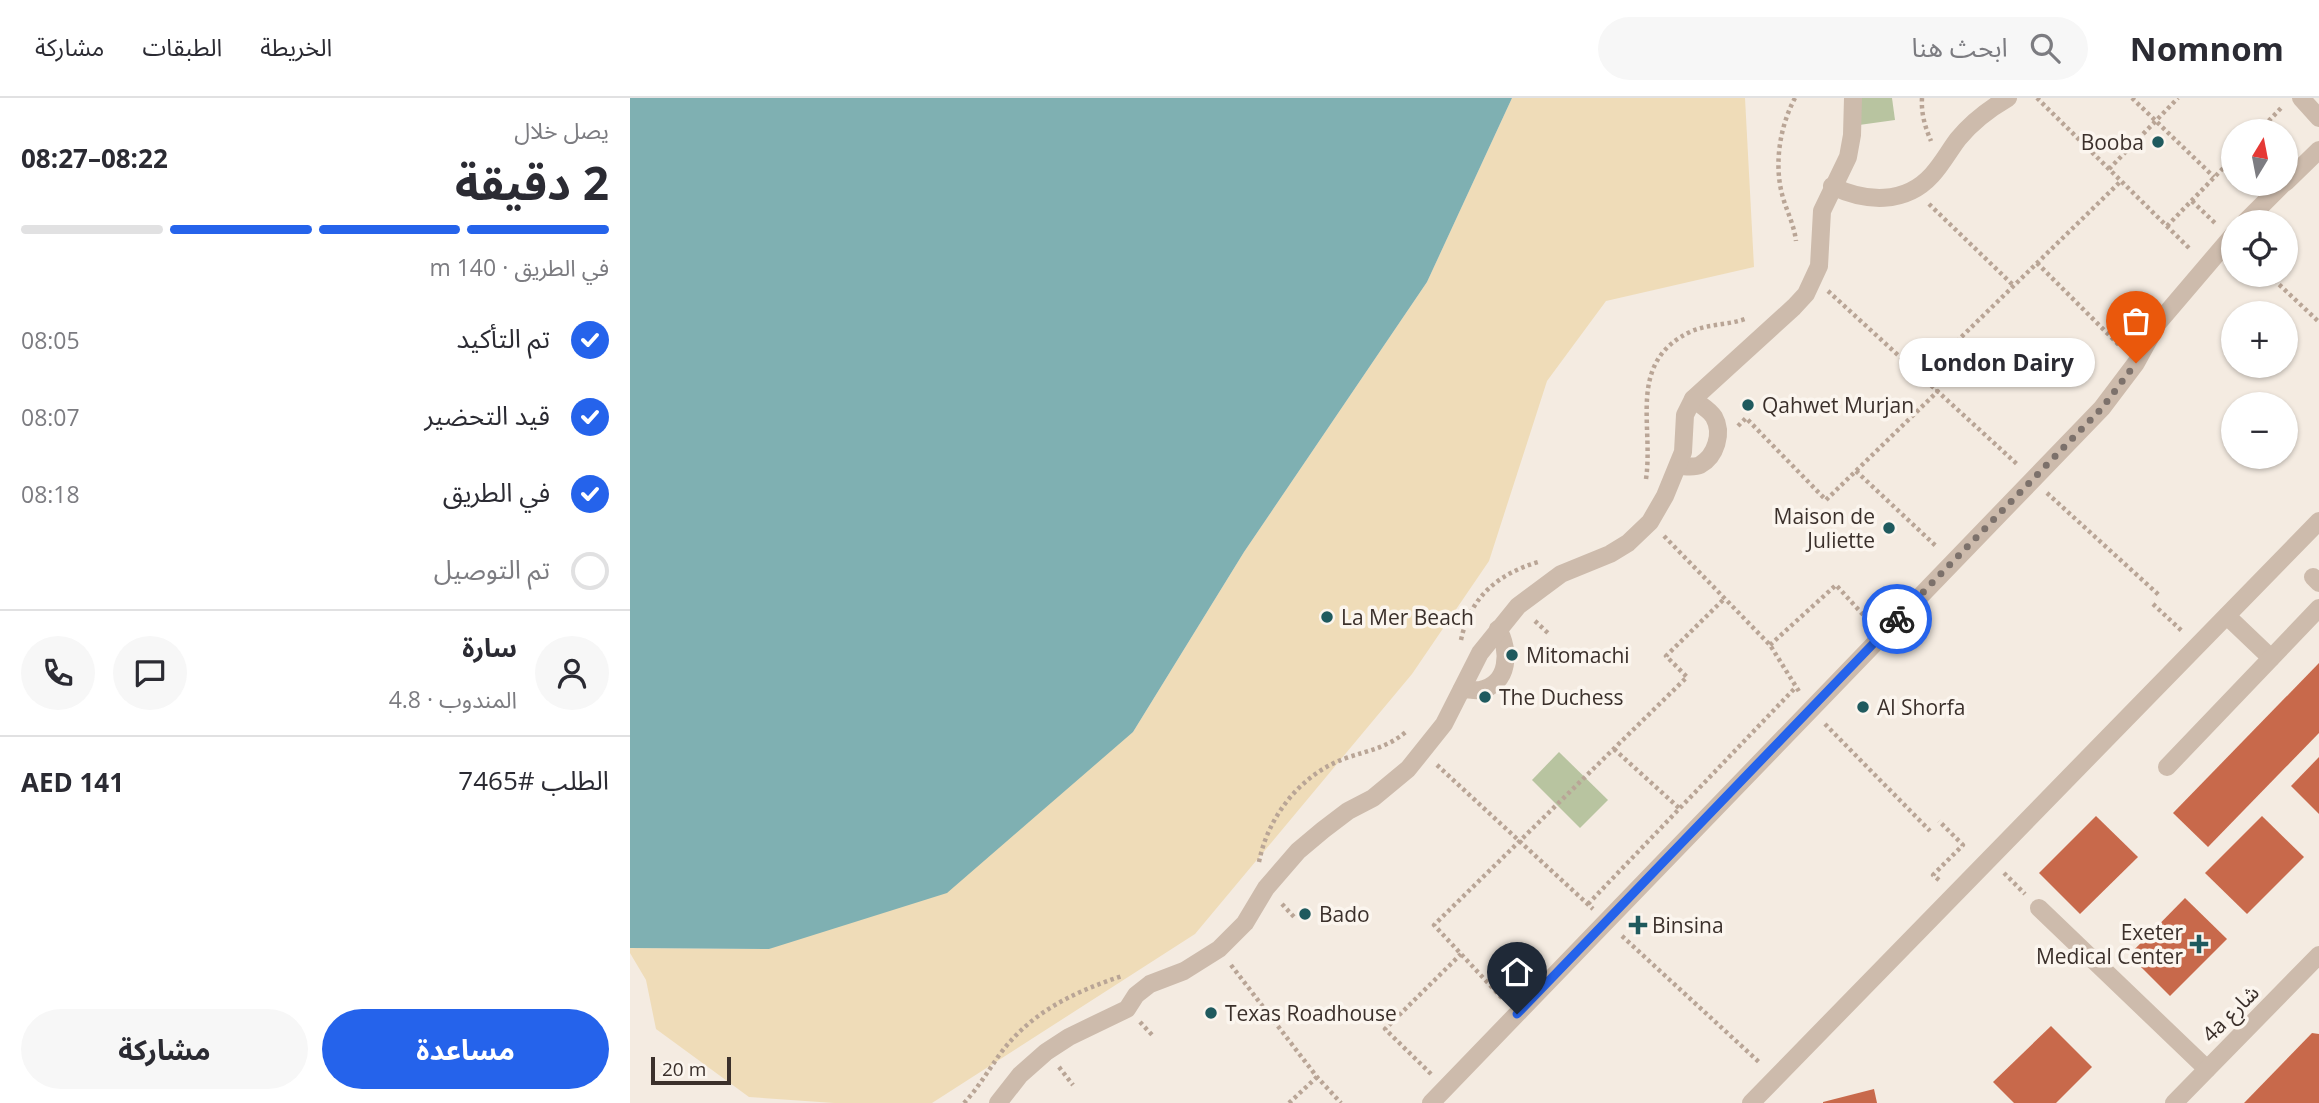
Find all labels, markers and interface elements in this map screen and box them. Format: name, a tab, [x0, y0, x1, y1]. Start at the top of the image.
search box	[1598, 17, 2088, 80]
text: Nomnom	[2130, 26, 2284, 71]
text: ابحث هنا	[1911, 29, 2008, 65]
icon: search	[2026, 29, 2064, 67]
text: مشاركة	[35, 30, 104, 63]
text: الطبقات	[142, 30, 222, 63]
text: الخريطة	[260, 30, 332, 63]
text: يصل خلال	[514, 114, 609, 146]
north arrow	[2221, 119, 2298, 196]
map controls	[2221, 119, 2298, 469]
place label: Booba	[2081, 128, 2144, 156]
marker: Booba	[2150, 134, 2166, 150]
text: 08:22–08:27	[21, 140, 168, 176]
text: 2 دقيقة	[455, 151, 609, 213]
button: locate	[2221, 210, 2298, 287]
text: في الطريق · 140 m	[429, 251, 609, 283]
pin	[2106, 291, 2166, 363]
button: +	[2221, 301, 2298, 378]
icon: bag	[2117, 302, 2155, 340]
text: تم التأكيد	[456, 320, 550, 356]
icon: check	[571, 321, 609, 359]
text: 08:05	[21, 324, 80, 356]
callout: London Dairy	[1898, 338, 2094, 388]
text: London Dairy	[1920, 346, 2074, 378]
place label: Qahwet Murjan	[1762, 391, 1914, 419]
button: −	[2221, 392, 2298, 469]
text: قيد التحضير	[424, 397, 550, 433]
marker: Qahwet Murjan	[1740, 397, 1756, 413]
icon: check	[571, 398, 609, 436]
text: 08:07	[21, 401, 80, 433]
text: في الطريق	[443, 474, 550, 510]
icon: check	[571, 475, 609, 513]
text: 08:18	[21, 478, 80, 510]
place label: Maison de Juliette	[1774, 502, 1875, 554]
marker: Maison de Juliette	[1881, 520, 1897, 536]
text: تم التوصيل	[434, 551, 550, 587]
courier	[1862, 584, 1932, 654]
icon: bike	[1878, 600, 1916, 638]
place label: La Mer Beach	[1341, 603, 1474, 631]
marker: La Mer Beach	[1319, 609, 1335, 625]
text: سارة	[462, 629, 517, 665]
button: phone	[21, 636, 95, 710]
button: chat	[113, 636, 187, 710]
button: person	[535, 636, 609, 710]
place label: Mitomachi	[1526, 641, 1630, 669]
marker: Mitomachi	[1504, 647, 1520, 663]
text: المندوب · 4.8	[389, 683, 517, 715]
place label: The Duchess	[1499, 683, 1624, 711]
marker: The Duchess	[1477, 689, 1493, 705]
place label: Al Shorfa	[1877, 693, 1965, 721]
marker: Al Shorfa	[1855, 699, 1871, 715]
text: الطلب #7465	[458, 762, 609, 798]
text: AED 141	[21, 764, 124, 800]
place label: Bado	[1319, 900, 1370, 928]
marker: Bado	[1297, 906, 1313, 922]
place label: Binsina	[1652, 911, 1724, 939]
marker: Binsina	[1630, 917, 1646, 933]
place label: Exeter Medical Center	[2036, 918, 2183, 970]
marker: Exeter Medical Center	[2189, 934, 2209, 954]
pin	[1487, 942, 1547, 1014]
icon: home	[1498, 953, 1536, 991]
street label: 4a شارع	[2195, 978, 2266, 1049]
place label: Texas Roadhouse	[1225, 999, 1397, 1027]
marker: Texas Roadhouse	[1203, 1005, 1219, 1021]
button: مشاركة	[21, 1009, 308, 1089]
button: مساعدة	[322, 1009, 609, 1089]
scale bar	[651, 1054, 732, 1086]
text: 20 m	[662, 1056, 706, 1082]

